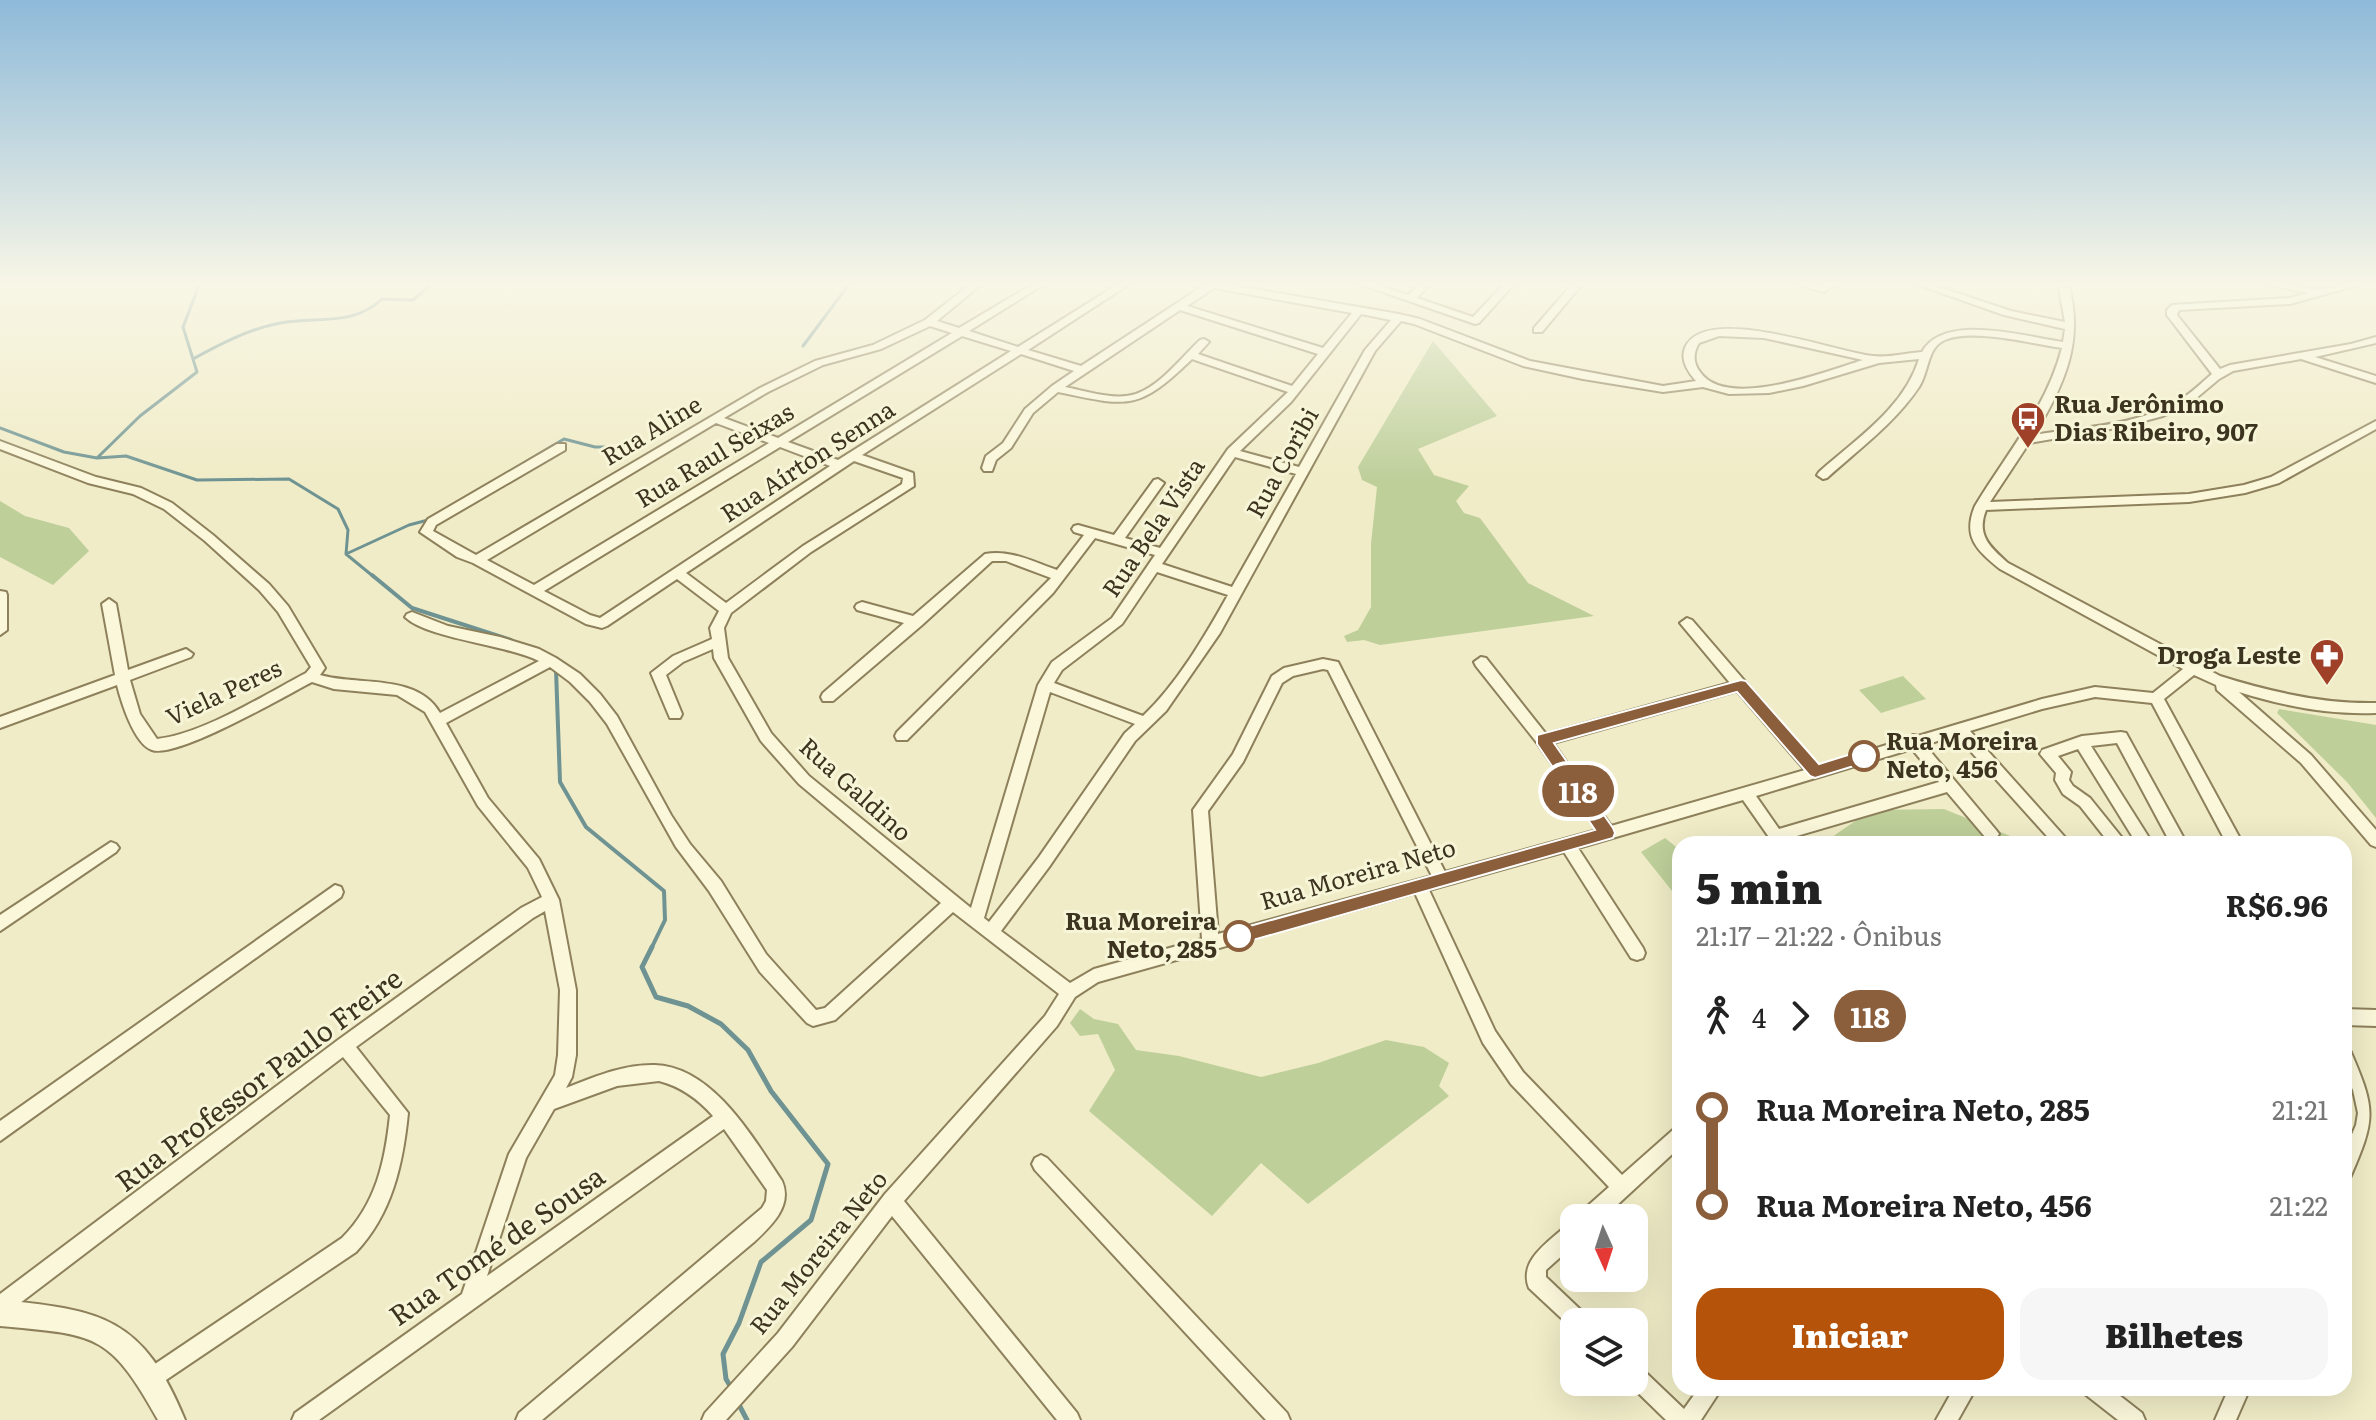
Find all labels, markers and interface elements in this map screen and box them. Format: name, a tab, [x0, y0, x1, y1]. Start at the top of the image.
street label: Rua Aline	[594, 385, 707, 472]
place label: Rua Jerônimo Dias Ribeiro, 907	[2054, 385, 2258, 448]
street label: Rua Aírton Senna	[713, 390, 901, 529]
street label: Rua Raul Seixas	[628, 393, 799, 515]
street label: Rua Coribi	[1236, 400, 1326, 523]
bus stop icon: Rua Jerônimo Dias Ribeiro, 907	[2009, 400, 2047, 450]
street label: Rua Bela Vista	[1092, 450, 1212, 603]
place label: Droga Leste	[2157, 636, 2301, 671]
pharmacy icon: Droga Leste	[2308, 637, 2346, 687]
street label: Viela Peres	[159, 649, 287, 733]
place label: Rua Moreira Neto, 456	[1886, 722, 2038, 785]
street label: Rua Galdino	[793, 728, 921, 848]
marker: Rua Moreira Neto, 456	[1849, 741, 1879, 771]
line badge: 118	[1532, 765, 1624, 817]
text: 118	[1558, 770, 1598, 812]
street label: Rua Moreira Neto	[1255, 828, 1459, 917]
text: 5 min	[1696, 852, 1823, 918]
text: R$6.96	[2226, 882, 2328, 926]
place label: Rua Moreira Neto, 285	[1065, 902, 1217, 965]
text: 21:17 – 21:22 · Ônibus	[1696, 915, 1941, 954]
marker: Rua Moreira Neto, 285	[1224, 921, 1254, 951]
street label: Rua Professor Paulo Freire	[105, 956, 410, 1200]
icon: walk	[1696, 994, 1740, 1038]
icon: forward	[1778, 994, 1822, 1038]
text: 118	[1850, 995, 1890, 1037]
text: 4	[1752, 997, 1766, 1036]
text: Rua Moreira Neto, 285	[1756, 1086, 2090, 1130]
text: 21:21	[2272, 1089, 2328, 1128]
street label: Rua Tomé de Sousa	[379, 1154, 612, 1335]
street label: Rua Moreira Neto	[740, 1162, 894, 1341]
text: Rua Moreira Neto, 456	[1756, 1182, 2092, 1226]
text: 21:22	[2269, 1185, 2328, 1224]
north arrow	[1560, 1204, 1648, 1292]
map controls	[1560, 1204, 1648, 1396]
button: Iniciar	[1696, 1288, 2004, 1380]
button: Bilhetes	[2020, 1288, 2328, 1380]
button: layers	[1560, 1308, 1648, 1396]

